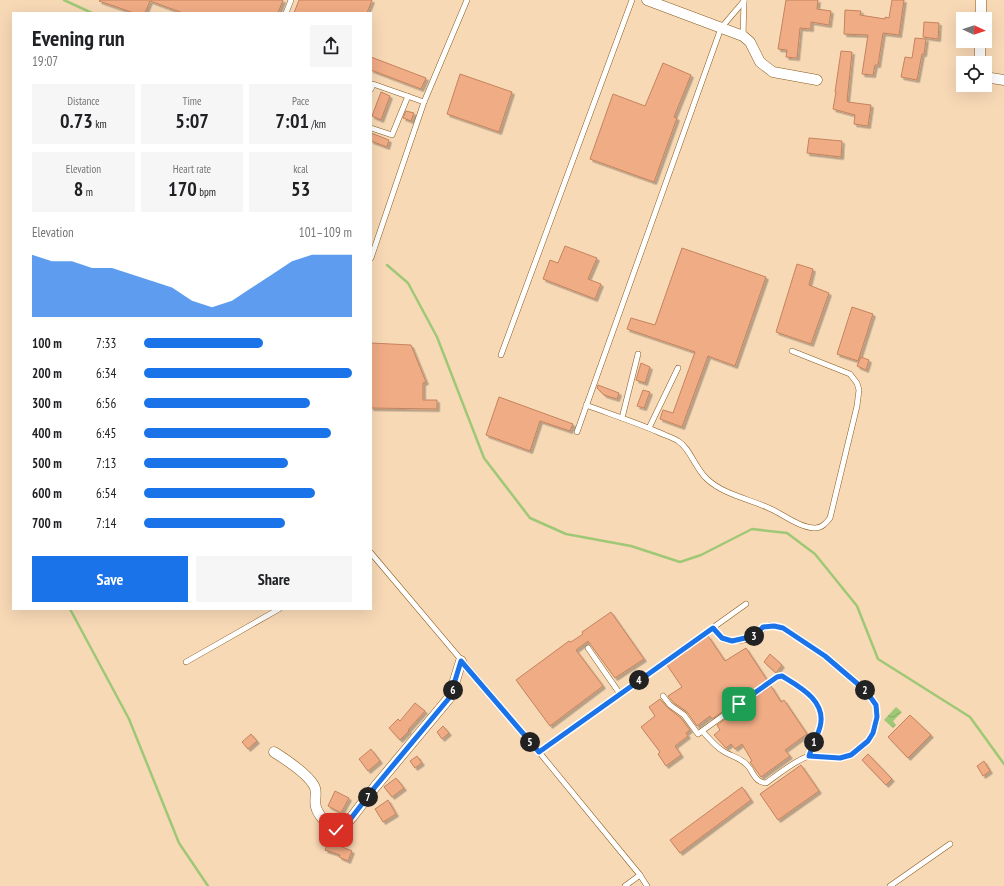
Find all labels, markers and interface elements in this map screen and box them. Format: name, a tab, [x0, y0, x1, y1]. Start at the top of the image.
north arrow	[956, 12, 992, 48]
map controls	[956, 12, 992, 92]
text: Evening run	[32, 24, 125, 52]
button: share	[310, 25, 352, 67]
text: 19:07	[32, 53, 58, 70]
button: locate	[956, 56, 992, 92]
text: Distance	[67, 94, 100, 108]
text: Time	[182, 94, 202, 108]
text: Pace	[292, 94, 309, 108]
text: 0.73	[60, 108, 93, 134]
text: 5:07	[175, 108, 209, 134]
text: 7:01	[275, 108, 309, 134]
text: km	[93, 117, 107, 131]
text: /km	[309, 117, 326, 131]
text: Elevation	[66, 162, 101, 176]
text: Heart rate	[173, 162, 211, 176]
text: kcal	[293, 162, 308, 176]
text: 8	[74, 176, 83, 202]
text: 170	[168, 176, 197, 202]
text: 53	[291, 176, 310, 202]
text: m	[83, 185, 93, 199]
text: bpm	[197, 185, 216, 199]
text: Elevation	[32, 224, 74, 241]
text: 101–109 m	[299, 224, 352, 241]
text: 100 m	[32, 335, 62, 352]
text: 7:33	[96, 335, 116, 352]
text: 200 m	[32, 365, 62, 382]
text: 6:34	[96, 365, 116, 382]
text: 300 m	[32, 395, 62, 412]
text: 6:56	[96, 395, 116, 412]
text: 400 m	[32, 425, 62, 442]
text: 6:45	[96, 425, 116, 442]
text: 500 m	[32, 455, 62, 472]
text: 7:13	[96, 455, 116, 472]
text: 600 m	[32, 485, 62, 502]
text: 6:54	[96, 485, 116, 502]
text: 700 m	[32, 515, 62, 532]
text: 7:14	[96, 515, 116, 532]
button: Save	[32, 556, 188, 602]
button: Share	[196, 556, 352, 602]
pin: 3	[744, 626, 764, 646]
text: 3	[751, 629, 757, 643]
pin: 4	[629, 670, 649, 690]
text: 4	[636, 673, 642, 687]
pin: 6	[443, 680, 463, 700]
pin: 2	[855, 680, 875, 700]
text: 6	[450, 683, 456, 697]
text: 2	[862, 683, 868, 697]
pin	[722, 687, 756, 721]
icon: arrive	[728, 693, 750, 715]
pin: 5	[520, 732, 540, 752]
pin: 1	[804, 732, 824, 752]
text: 5	[527, 735, 533, 749]
text: 1	[811, 735, 817, 749]
pin: 7	[358, 787, 378, 807]
text: 7	[365, 790, 371, 804]
pin	[319, 813, 353, 847]
icon: check	[325, 819, 347, 841]

